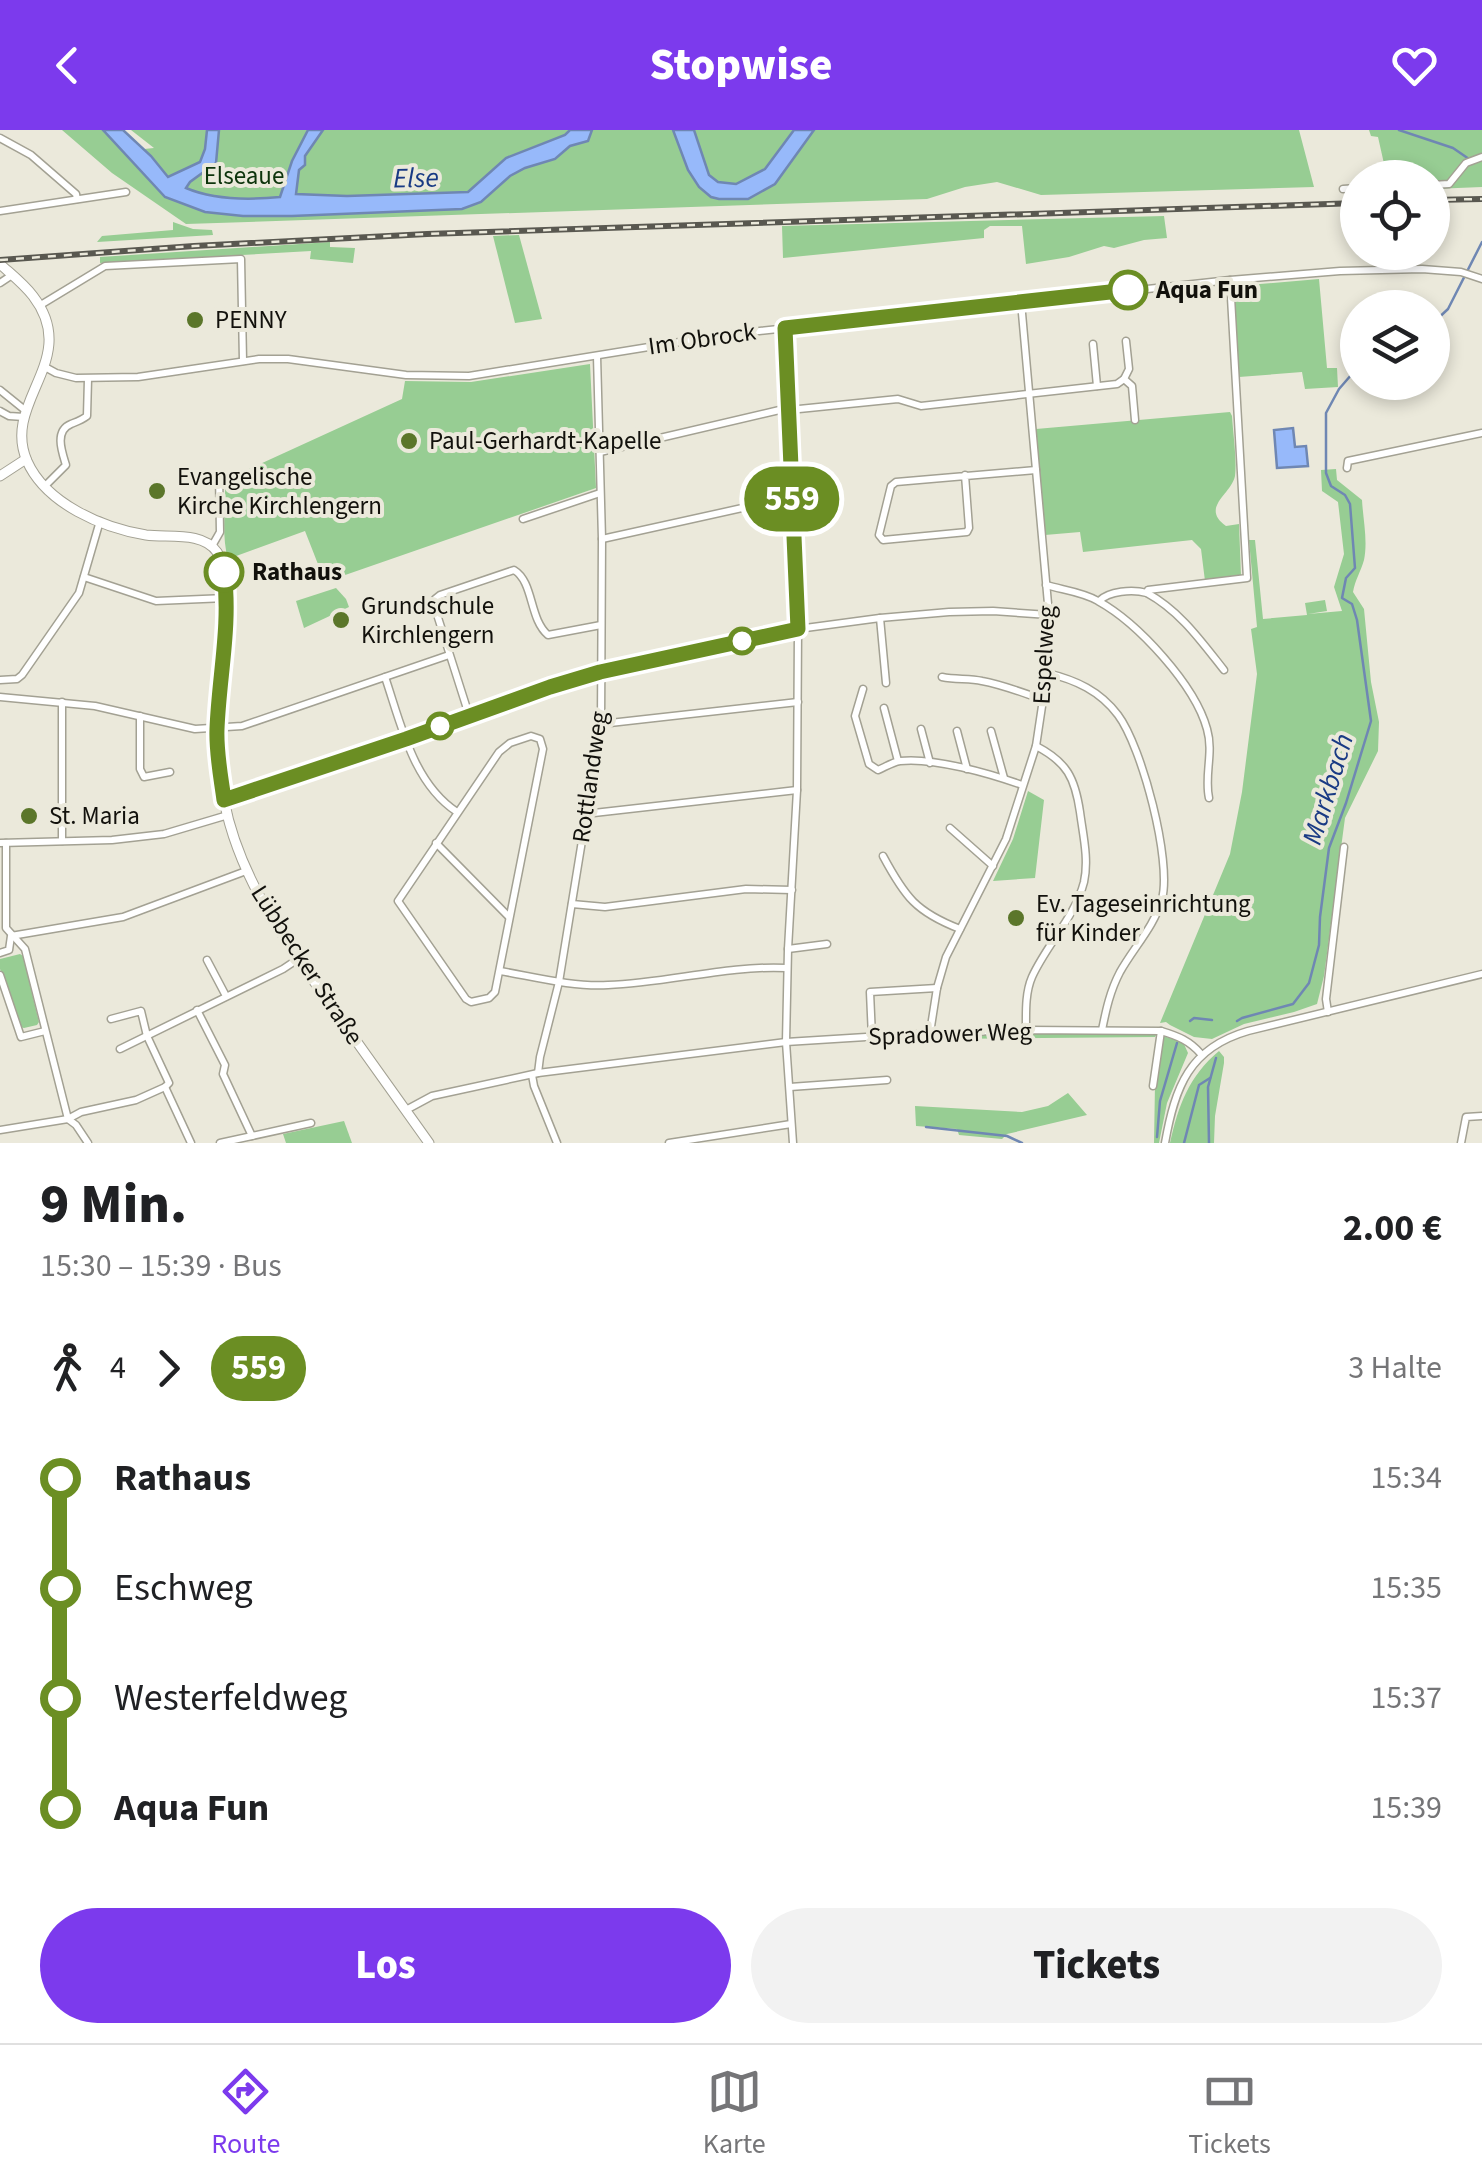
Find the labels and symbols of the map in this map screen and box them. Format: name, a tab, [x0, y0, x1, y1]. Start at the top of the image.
park label: Elseaue	[204, 158, 284, 194]
water label: Else	[393, 158, 439, 198]
marker: Aqua Fun	[1109, 271, 1147, 309]
place label: Aqua Fun	[1155, 272, 1258, 308]
place label: PENNY	[215, 302, 287, 338]
marker: PENNY	[184, 309, 206, 331]
street label: Im Obrock	[646, 314, 759, 364]
place label: Paul-Gerhardt-Kapelle	[429, 423, 662, 459]
marker: Paul-Gerhardt-Kapelle	[398, 430, 420, 452]
place label: Evangelische Kirche Kirchlengern	[177, 459, 382, 524]
line badge: 559	[734, 466, 850, 532]
marker: Evangelische Kirche Kirchlengern	[146, 480, 168, 502]
marker: Rathaus	[205, 553, 243, 591]
place label: Rathaus	[252, 554, 342, 590]
place label: Grundschule Kirchlengern	[361, 588, 495, 653]
street label: Espelweg	[1023, 604, 1065, 705]
marker: Grundschule Kirchlengern	[330, 609, 352, 631]
unlabelled marker	[729, 628, 755, 654]
street label: Rottlandweg	[563, 708, 617, 845]
unlabelled marker	[427, 713, 453, 739]
water label: Markbach	[1292, 728, 1364, 850]
place label: St. Maria	[49, 798, 140, 834]
marker: St. Maria	[18, 805, 40, 827]
street label: Lübbecker Straße	[242, 878, 372, 1052]
place label: Ev. Tageseinrichtung für Kinder	[1036, 886, 1251, 951]
marker: Ev. Tageseinrichtung für Kinder	[1005, 907, 1027, 929]
street label: Spradower Weg	[868, 1013, 1033, 1055]

